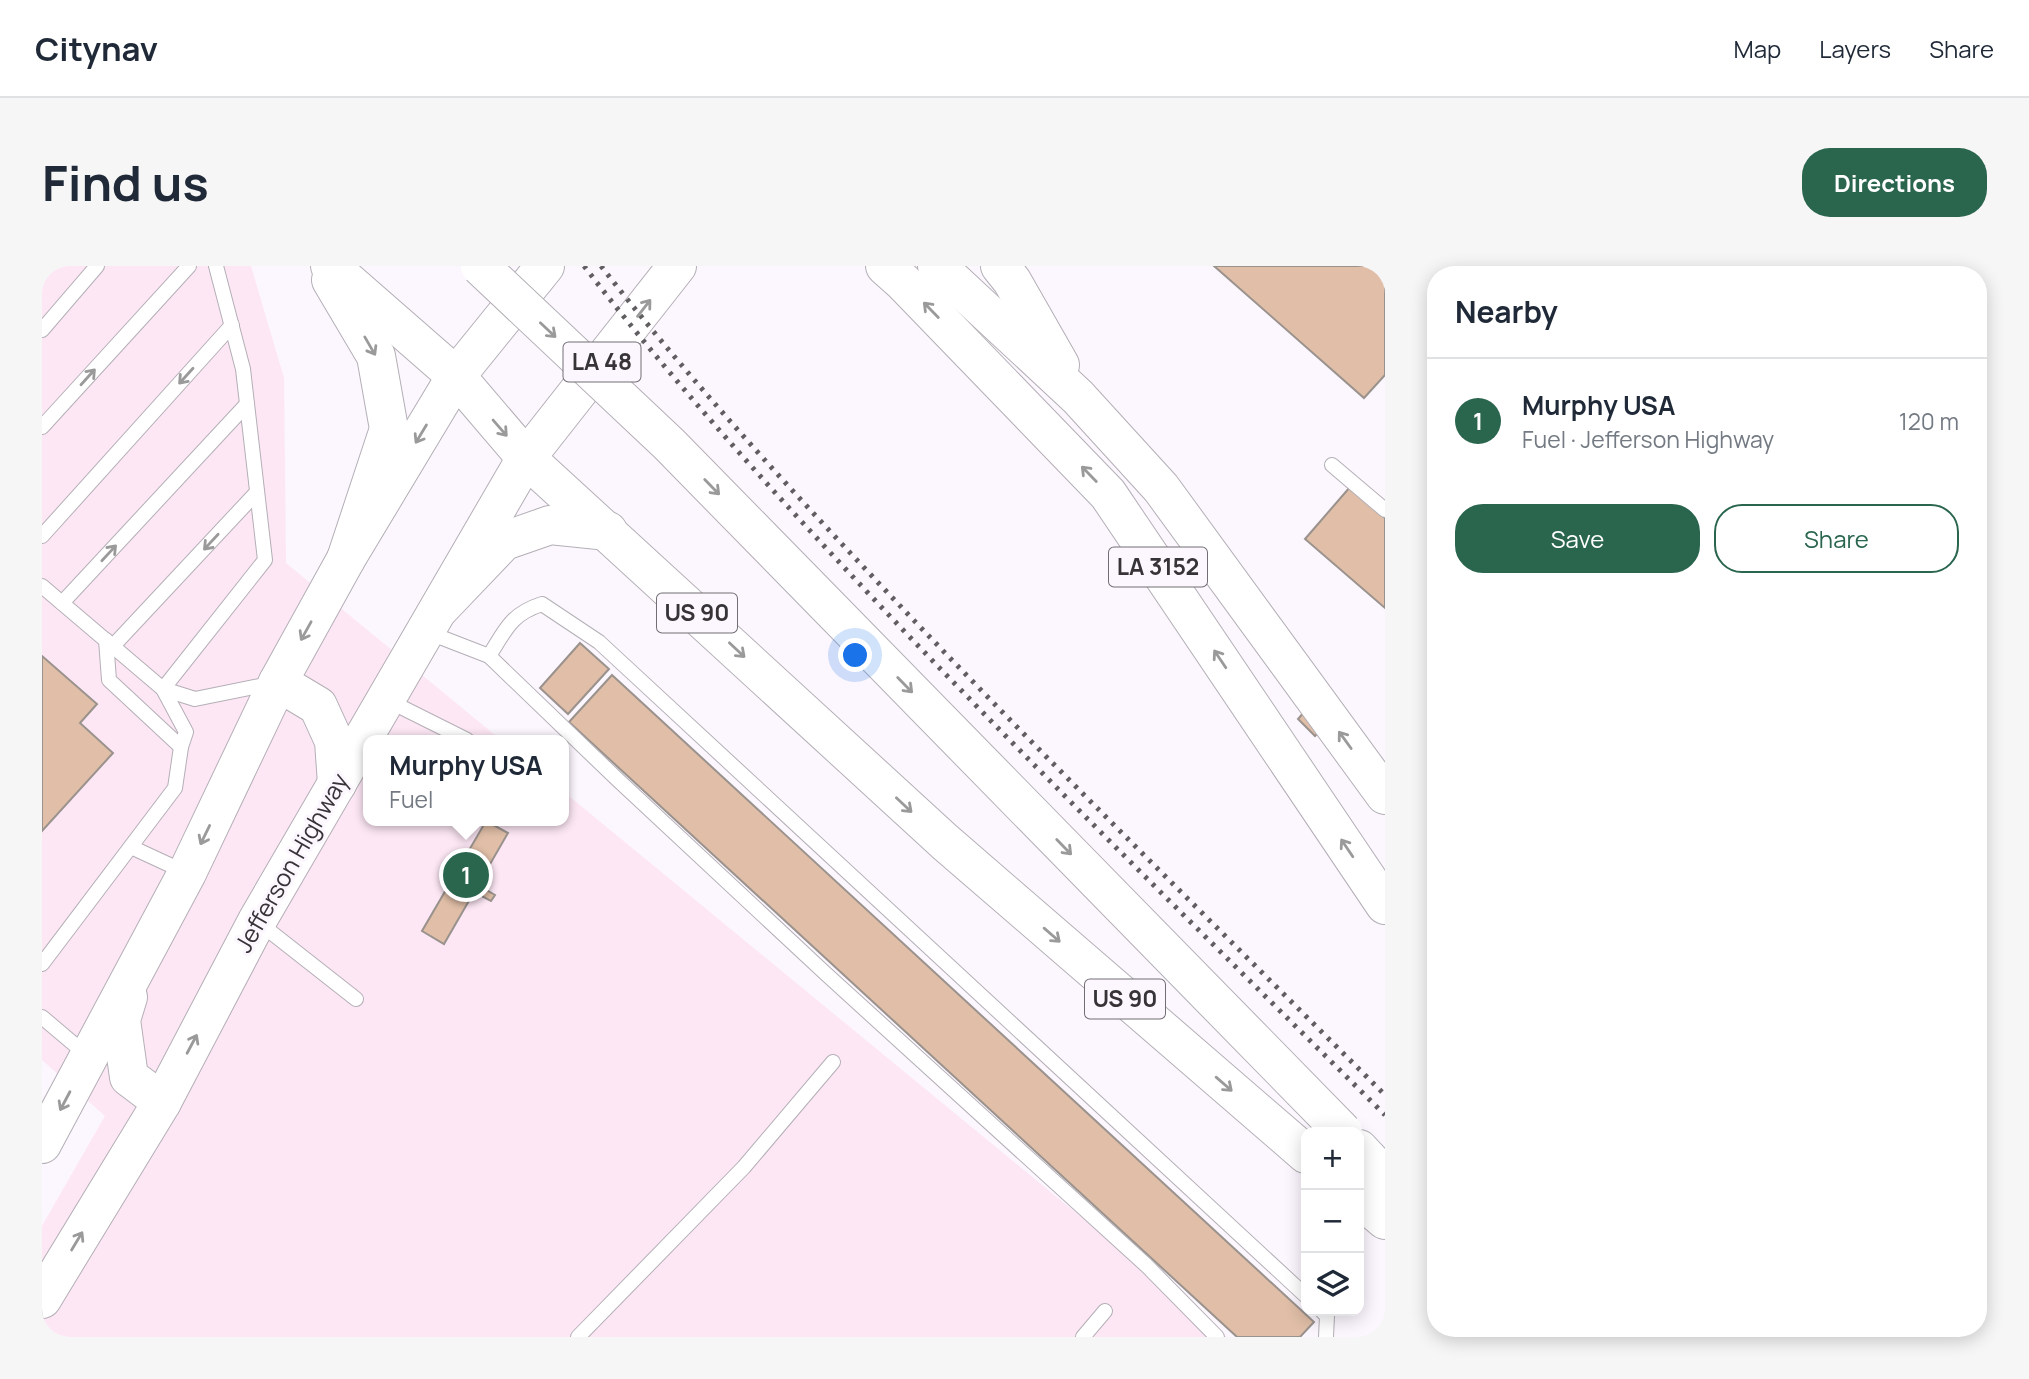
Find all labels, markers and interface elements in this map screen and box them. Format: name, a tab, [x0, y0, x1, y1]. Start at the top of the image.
text: Citynav	[35, 26, 158, 71]
text: Map	[1734, 32, 1781, 65]
text: Layers	[1819, 32, 1891, 65]
text: Share	[1929, 32, 1994, 65]
button: Directions	[1802, 148, 1987, 217]
text: Find us	[42, 149, 209, 216]
text: Nearby	[1455, 291, 1558, 332]
one-way arrow	[637, 300, 652, 318]
one-way arrow	[922, 302, 939, 319]
one-way arrow	[539, 321, 556, 338]
one-way arrow	[363, 336, 377, 356]
road number: LA 48	[564, 342, 640, 382]
one-way arrow	[178, 367, 194, 385]
one-way arrow	[80, 368, 96, 386]
text: Murphy USA	[1522, 387, 1675, 423]
text: 1	[1473, 405, 1483, 437]
text: 120 m	[1899, 405, 1959, 437]
one-way arrow	[492, 418, 508, 436]
text: Fuel · Jefferson Highway	[1522, 423, 1774, 455]
one-way arrow	[413, 424, 427, 444]
one-way arrow	[1081, 466, 1098, 483]
one-way arrow	[703, 478, 720, 495]
button: Save	[1455, 504, 1700, 573]
button: Share	[1714, 504, 1959, 573]
one-way arrow	[202, 533, 219, 550]
one-way arrow	[100, 545, 117, 562]
road number: LA 3152	[1109, 548, 1207, 586]
road number: US 90	[657, 594, 737, 632]
one-way arrow	[299, 620, 312, 641]
your location	[838, 638, 872, 672]
one-way arrow	[728, 642, 745, 659]
one-way arrow	[1213, 650, 1227, 670]
one-way arrow	[896, 676, 913, 693]
one-way arrow	[1337, 731, 1352, 749]
popup	[363, 735, 569, 826]
text: Murphy USA	[389, 747, 543, 783]
street label: Jefferson Highway	[226, 766, 356, 958]
text: Fuel	[389, 783, 433, 815]
one-way arrow	[895, 796, 913, 812]
one-way arrow	[198, 824, 211, 845]
one-way arrow	[1056, 839, 1073, 856]
one-way arrow	[1340, 839, 1354, 858]
pin: 1	[443, 849, 489, 901]
one-way arrow	[1043, 927, 1061, 943]
road number: US 90	[1085, 979, 1165, 1018]
one-way arrow	[186, 1034, 199, 1055]
one-way arrow	[1215, 1076, 1232, 1093]
one-way arrow	[58, 1090, 71, 1111]
map controls	[1301, 1127, 1364, 1316]
button: +	[1301, 1127, 1364, 1190]
button: −	[1301, 1190, 1364, 1253]
one-way arrow	[71, 1231, 85, 1251]
button: layers	[1301, 1253, 1364, 1316]

